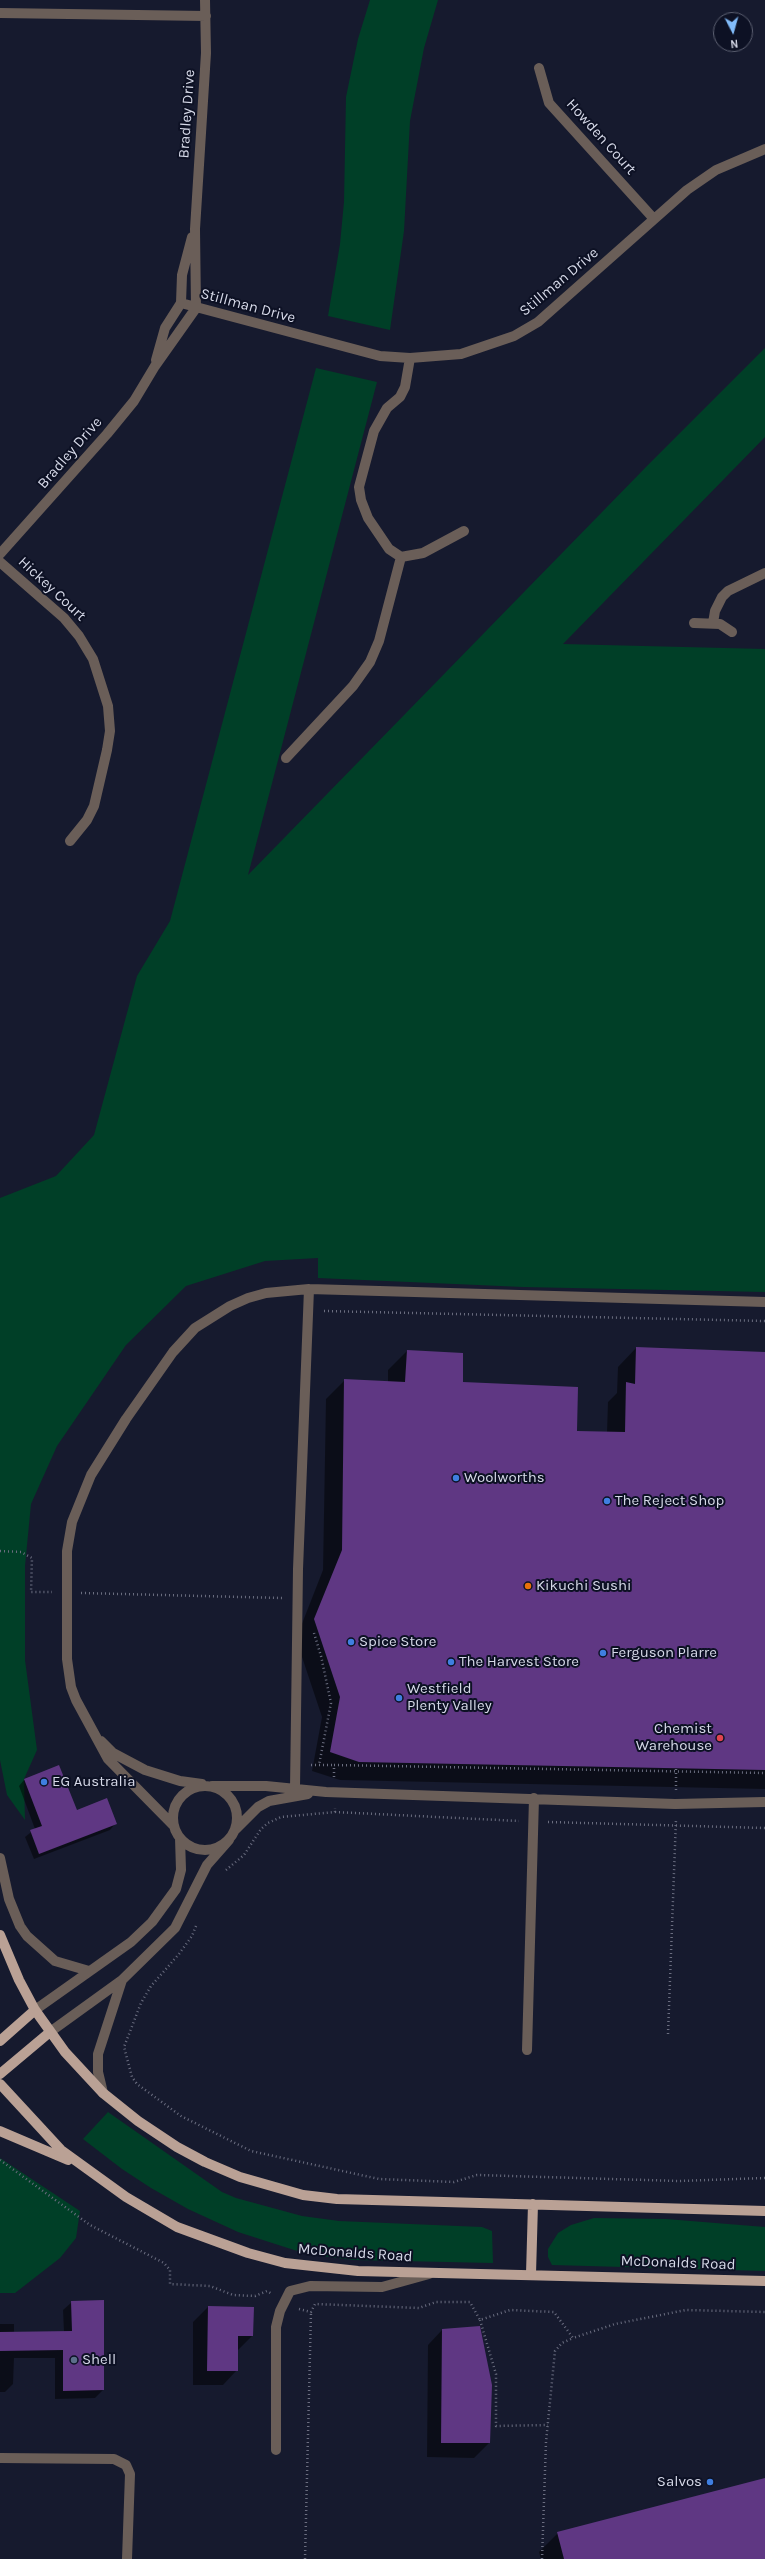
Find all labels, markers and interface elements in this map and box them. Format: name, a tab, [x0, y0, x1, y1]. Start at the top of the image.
north arrow	[713, 12, 753, 52]
text: N	[730, 37, 739, 50]
street label: Bradley Drive	[175, 69, 199, 159]
street label: Howden Court	[562, 95, 640, 179]
street label: Stillman Drive	[516, 244, 602, 320]
street label: Stillman Drive	[199, 285, 297, 327]
street label: Bradley Drive	[34, 413, 106, 493]
street label: Hickey Court	[14, 553, 90, 625]
place label: Woolworths	[464, 1469, 545, 1487]
marker: Woolworths	[451, 1473, 461, 1483]
place label: The Reject Shop	[615, 1492, 724, 1510]
marker: The Reject Shop	[602, 1496, 612, 1506]
place label: Kikuchi Sushi	[536, 1577, 631, 1595]
marker: Kikuchi Sushi	[523, 1581, 533, 1591]
place label: Spice Store	[359, 1633, 436, 1651]
marker: Spice Store	[346, 1637, 356, 1647]
place label: Ferguson Plarre	[611, 1644, 717, 1662]
marker: Ferguson Plarre	[598, 1648, 608, 1658]
place label: The Harvest Store	[459, 1653, 579, 1671]
marker: The Harvest Store	[446, 1657, 456, 1667]
place label: Westfield Plenty Valley	[407, 1680, 492, 1715]
marker: Westfield Plenty Valley	[394, 1693, 404, 1703]
place label: Chemist Warehouse	[636, 1720, 712, 1755]
marker: Chemist Warehouse	[715, 1733, 725, 1743]
place label: EG Australia	[52, 1773, 135, 1791]
marker: EG Australia	[39, 1777, 49, 1787]
street label: McDonalds Road	[297, 2240, 413, 2266]
street label: McDonalds Road	[620, 2252, 736, 2274]
place label: Shell	[82, 2351, 116, 2369]
marker: Shell	[69, 2355, 79, 2365]
place label: Salvos	[657, 2473, 702, 2491]
marker: Salvos	[705, 2477, 715, 2487]

